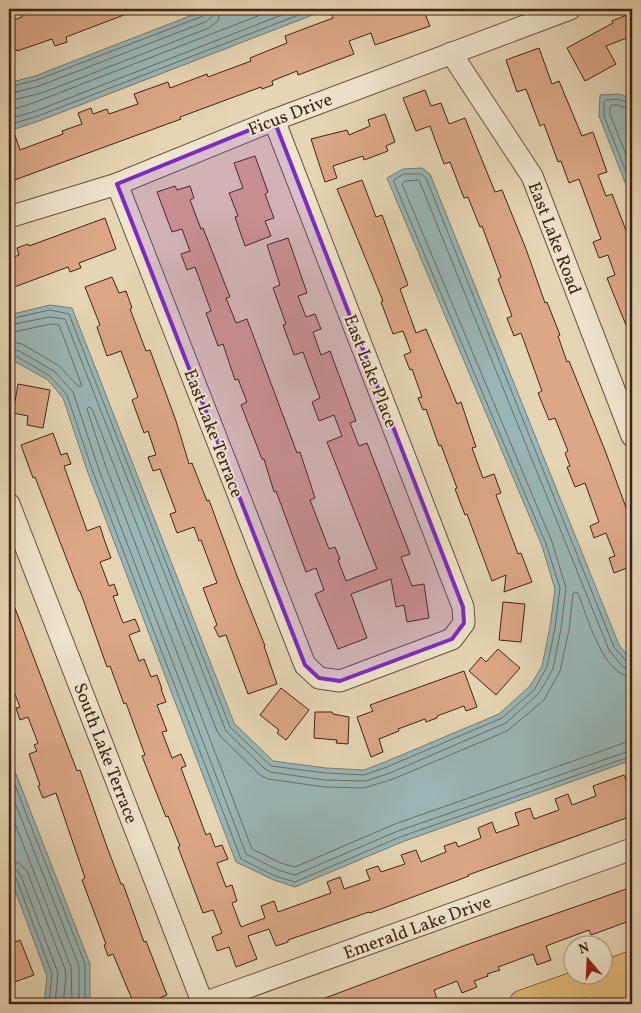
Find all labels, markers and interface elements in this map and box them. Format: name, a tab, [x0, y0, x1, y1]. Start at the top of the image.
street label: Ficus Drive	[245, 88, 336, 143]
street label: East Lake Road	[521, 179, 587, 298]
street label: East Lake Place	[337, 311, 403, 432]
street label: East Lake Terrace	[177, 366, 249, 502]
street label: South Lake Terrace	[66, 680, 143, 828]
street label: Emerald Lake Drive	[340, 890, 495, 967]
north arrow	[564, 936, 614, 986]
text: N	[576, 938, 592, 960]

